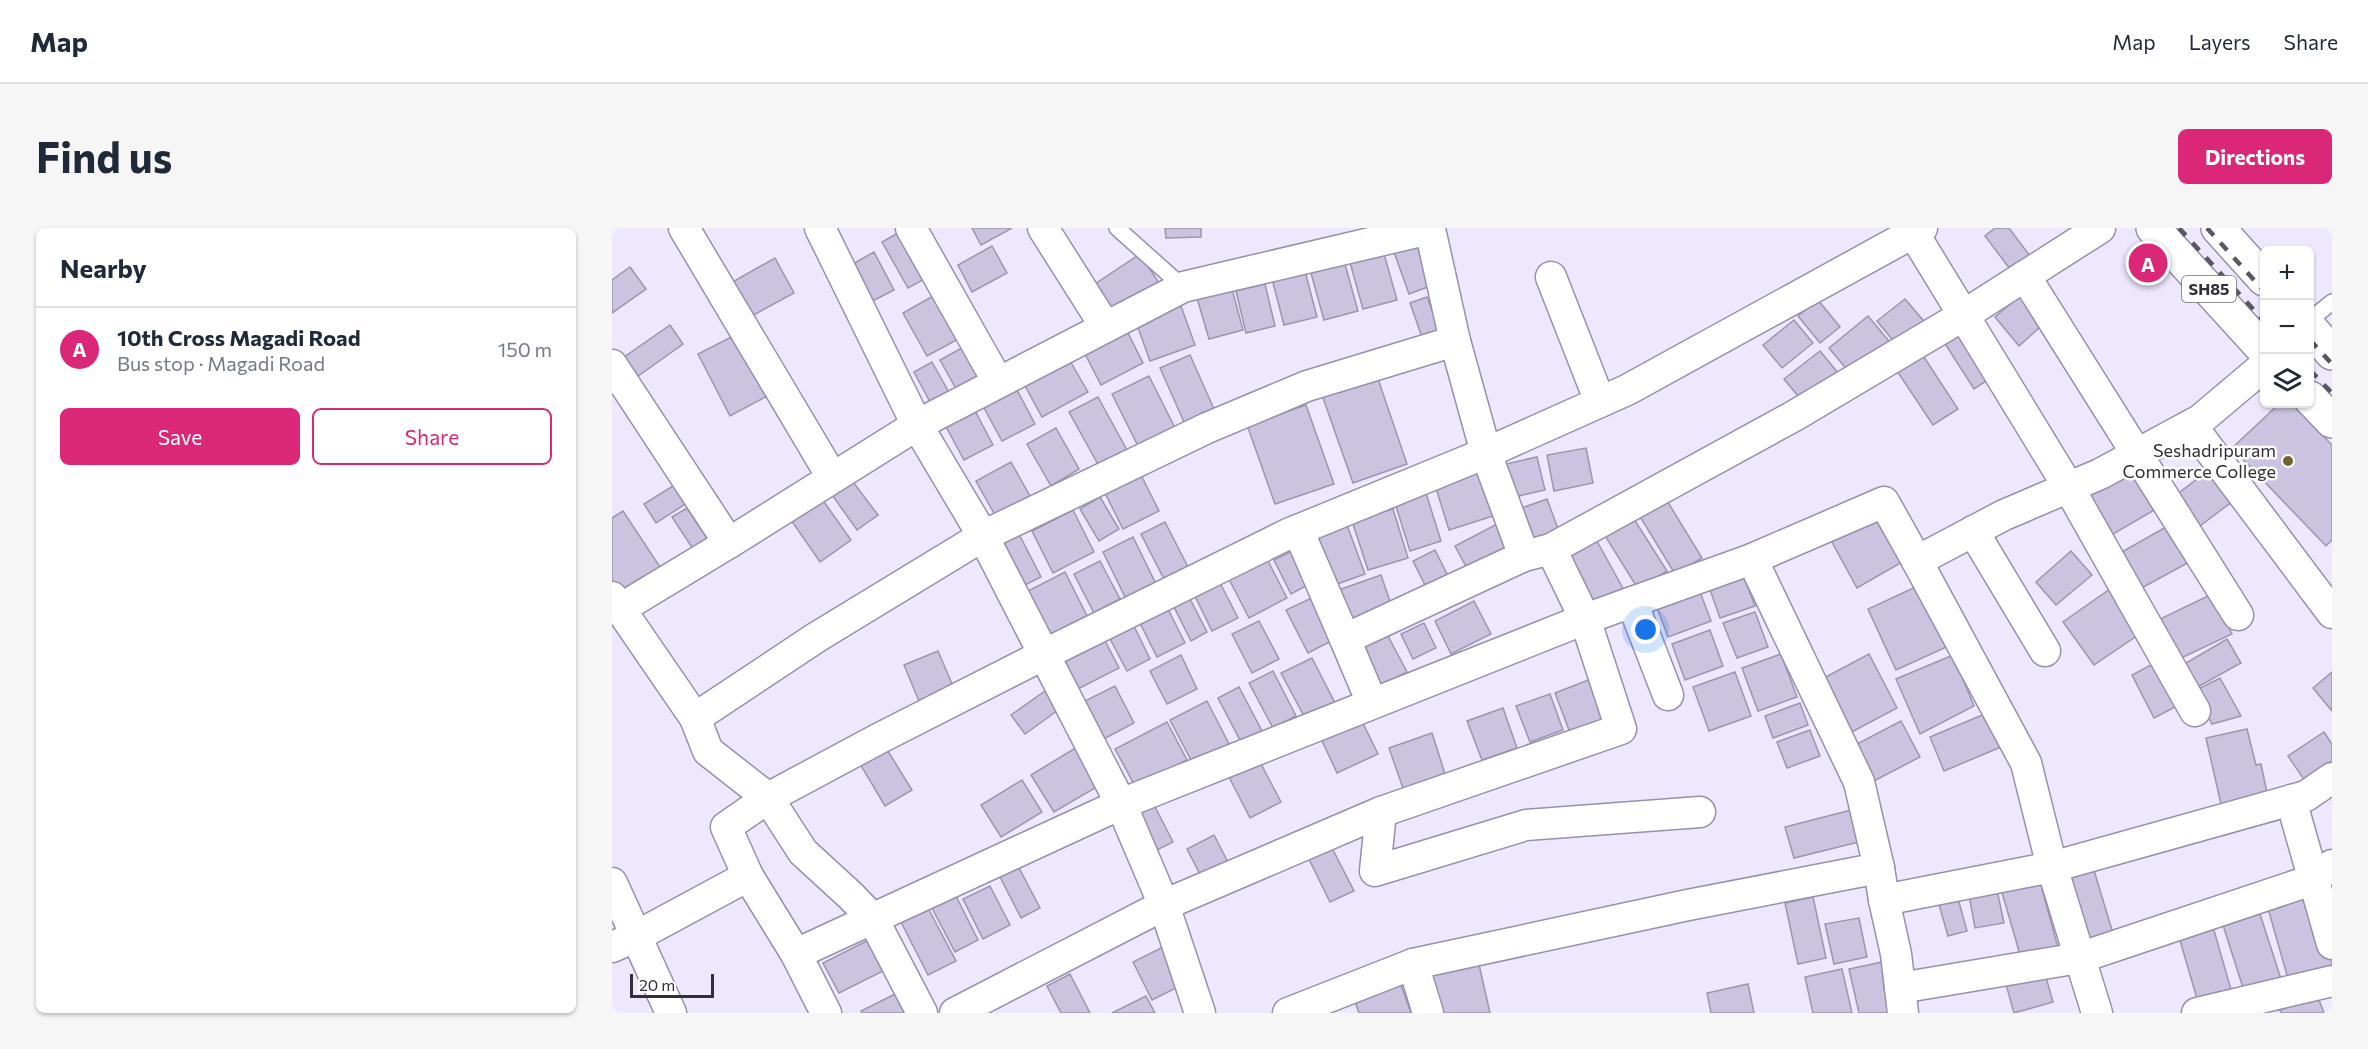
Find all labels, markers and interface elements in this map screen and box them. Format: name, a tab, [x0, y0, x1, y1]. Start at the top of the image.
text: Map	[30, 24, 88, 58]
text: Map	[2112, 29, 2156, 54]
text: Layers	[2189, 29, 2251, 54]
text: Share	[2284, 29, 2338, 54]
button: Directions	[2178, 129, 2332, 184]
text: Find us	[36, 130, 172, 182]
pin: A	[2128, 240, 2168, 285]
map controls	[2260, 246, 2314, 408]
button: +	[2260, 246, 2314, 300]
text: Nearby	[60, 252, 147, 283]
road number: SH85	[2182, 276, 2236, 302]
button: −	[2260, 300, 2314, 354]
text: 10th Cross Magadi Road	[117, 324, 361, 351]
text: A	[72, 337, 87, 361]
text: 150 m	[498, 337, 552, 361]
text: Bus stop · Magadi Road	[117, 351, 325, 375]
button: layers	[2260, 354, 2314, 408]
button: Save	[60, 408, 300, 465]
button: Share	[312, 408, 552, 465]
place label: Seshadripuram Commerce College	[2122, 439, 2276, 482]
marker: Seshadripuram Commerce College	[2281, 454, 2295, 468]
your location	[1631, 615, 1660, 644]
scale bar	[630, 971, 714, 998]
text: 20 m	[639, 975, 675, 994]

